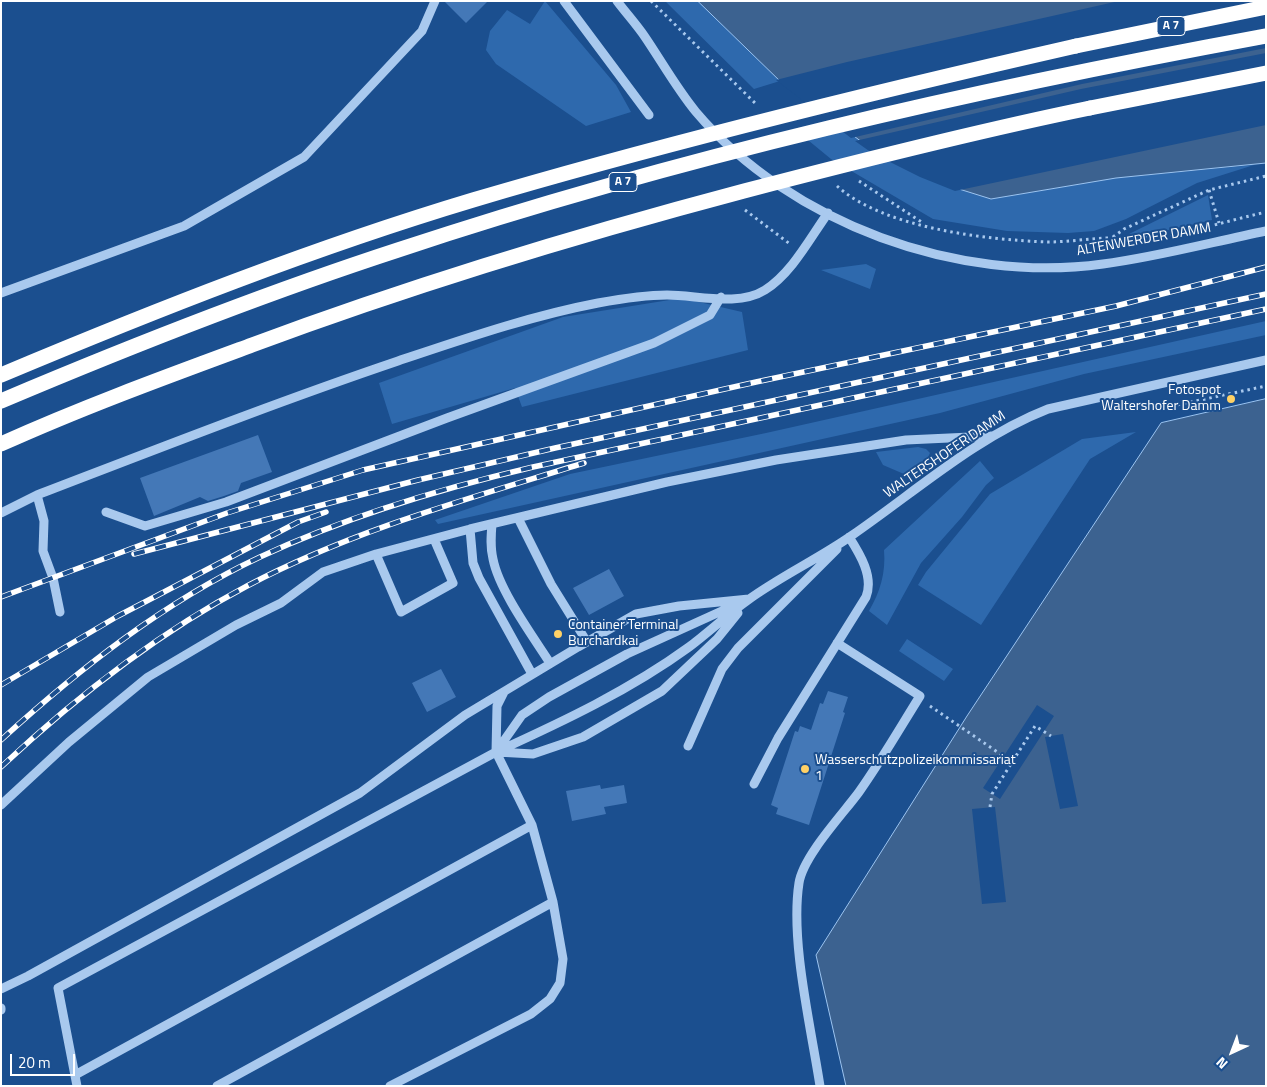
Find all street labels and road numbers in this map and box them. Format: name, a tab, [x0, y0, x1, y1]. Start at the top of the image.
road number: A 7	[1157, 16, 1185, 36]
road number: A 7	[609, 172, 637, 192]
street label: ALTENWERDER DAMM	[1075, 220, 1213, 260]
street label: WALTERSHOFER DAMM	[881, 408, 1009, 502]

